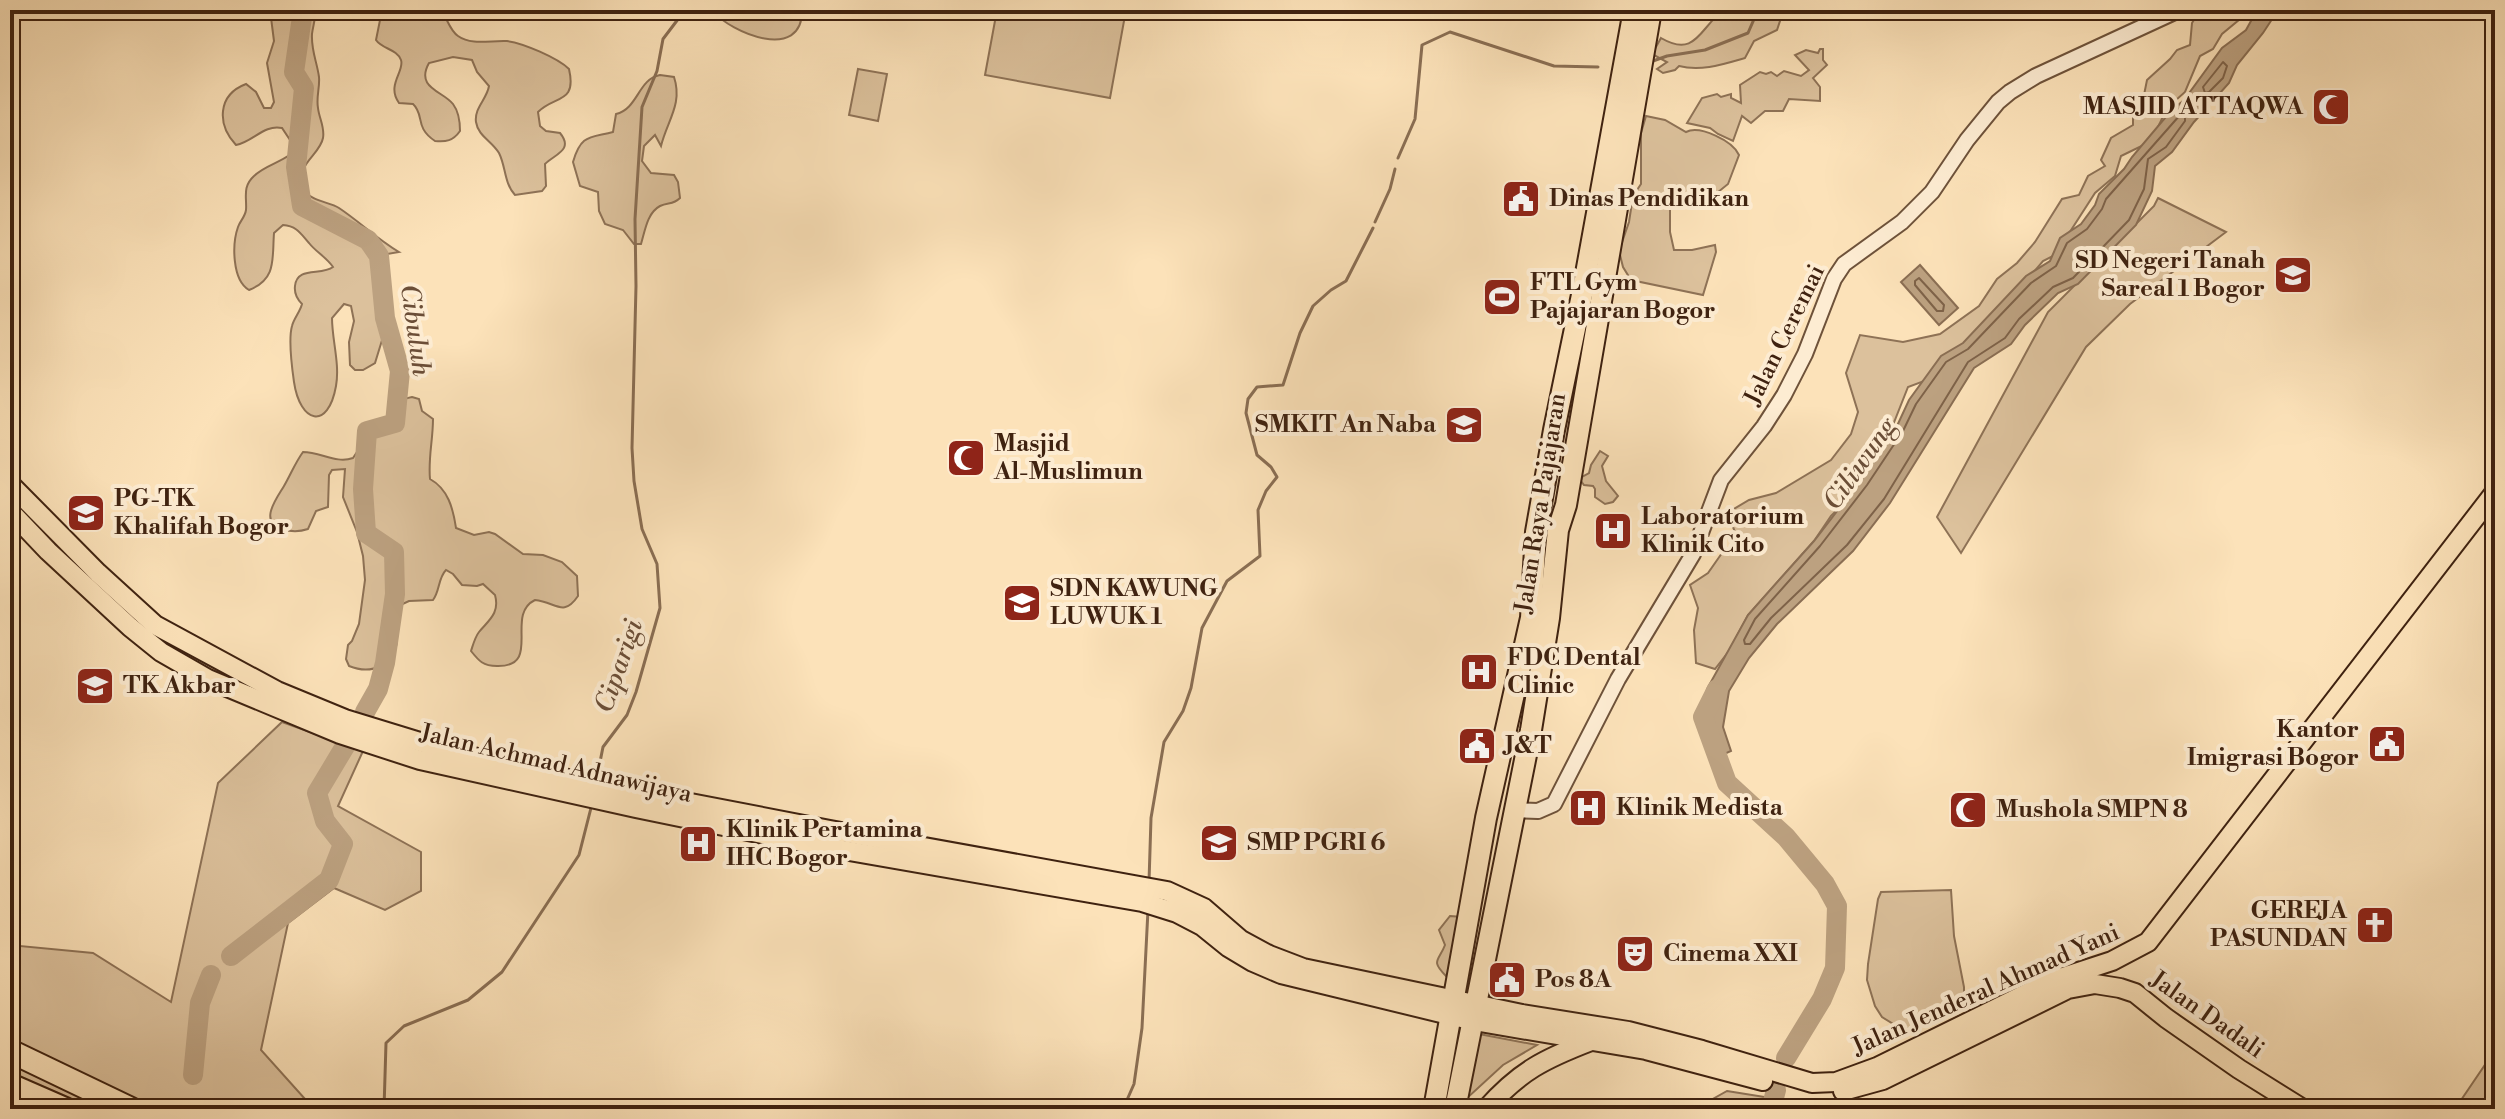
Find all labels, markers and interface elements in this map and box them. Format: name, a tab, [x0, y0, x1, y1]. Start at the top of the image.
mosque icon: MASJID ATTAQWA	[2310, 86, 2352, 128]
place label: MASJID ATTAQWA	[2083, 92, 2304, 122]
public building icon: Dinas Pendidikan	[1500, 178, 1542, 220]
place label: Dinas Pendidikan	[1549, 184, 1749, 214]
place label: SD Negeri Tanah Sareal 1 Bogor	[2075, 246, 2265, 304]
school or university icon: SD Negeri Tanah Sareal 1 Bogor	[2272, 254, 2314, 296]
street label: Jalan Ceremai	[1738, 260, 1832, 411]
place label: FTL Gym Pajajaran Bogor	[1530, 268, 1715, 326]
sports icon: FTL Gym Pajajaran Bogor	[1481, 276, 1523, 318]
water label: Cibuluh	[393, 282, 437, 378]
street label: Jalan Raya Pajajaran	[1509, 391, 1573, 616]
school or university icon: SMKIT An Naba	[1443, 404, 1485, 446]
place label: SMKIT An Naba	[1255, 410, 1437, 440]
water label: Ciliwung	[1817, 410, 1904, 516]
place label: Masjid Al-Muslimun	[993, 429, 1143, 487]
mosque icon: Masjid Al-Muslimun	[945, 437, 987, 479]
place label: PG-TK Khalifah Bogor	[114, 484, 289, 542]
school or university icon: PG-TK Khalifah Bogor	[65, 492, 107, 534]
place label: Laboratorium Klinik Cito	[1641, 502, 1804, 560]
hospital icon: Laboratorium Klinik Cito	[1592, 510, 1634, 552]
place label: SDN KAWUNG LUWUK 1	[1050, 574, 1218, 632]
school or university icon: SDN KAWUNG LUWUK 1	[1001, 582, 1043, 624]
water label: Ciparigi	[588, 614, 650, 717]
place label: FDC Dental Clinic	[1507, 643, 1641, 701]
hospital icon: FDC Dental Clinic	[1458, 651, 1500, 693]
school or university icon: TK Akbar	[74, 665, 116, 707]
place label: TK Akbar	[123, 671, 236, 701]
place label: Kantor Imigrasi Bogor	[2187, 715, 2359, 773]
street label: Jalan Achmad Adnawijaya	[416, 718, 696, 810]
public building icon: Kantor Imigrasi Bogor	[2366, 723, 2408, 765]
public building icon: J&T	[1456, 725, 1498, 767]
place label: J&T	[1502, 731, 1552, 761]
hospital icon: Klinik Medista	[1567, 787, 1609, 829]
mosque icon: Mushola SMPN 8	[1947, 789, 1989, 831]
place label: Klinik Medista	[1616, 793, 1784, 823]
place label: Mushola SMPN 8	[1996, 795, 2188, 825]
place label: Klinik Pertamina IHC Bogor	[726, 815, 923, 873]
school or university icon: SMP PGRI 6	[1198, 822, 1240, 864]
hospital icon: Klinik Pertamina IHC Bogor	[677, 823, 719, 865]
place label: SMP PGRI 6	[1247, 828, 1385, 858]
place label: GEREJA PASUNDAN	[2210, 896, 2348, 954]
church icon: GEREJA PASUNDAN	[2354, 904, 2396, 946]
street label: Jalan Jenderal Ahmad Yani	[1847, 917, 2124, 1063]
theatre icon: Cinema XXI	[1614, 933, 1656, 975]
place label: Cinema XXI	[1663, 939, 1798, 969]
public building icon: Pos 8A	[1486, 959, 1528, 1001]
street label: Jalan Dadali	[2143, 964, 2270, 1065]
place label: Pos 8A	[1535, 965, 1612, 995]

